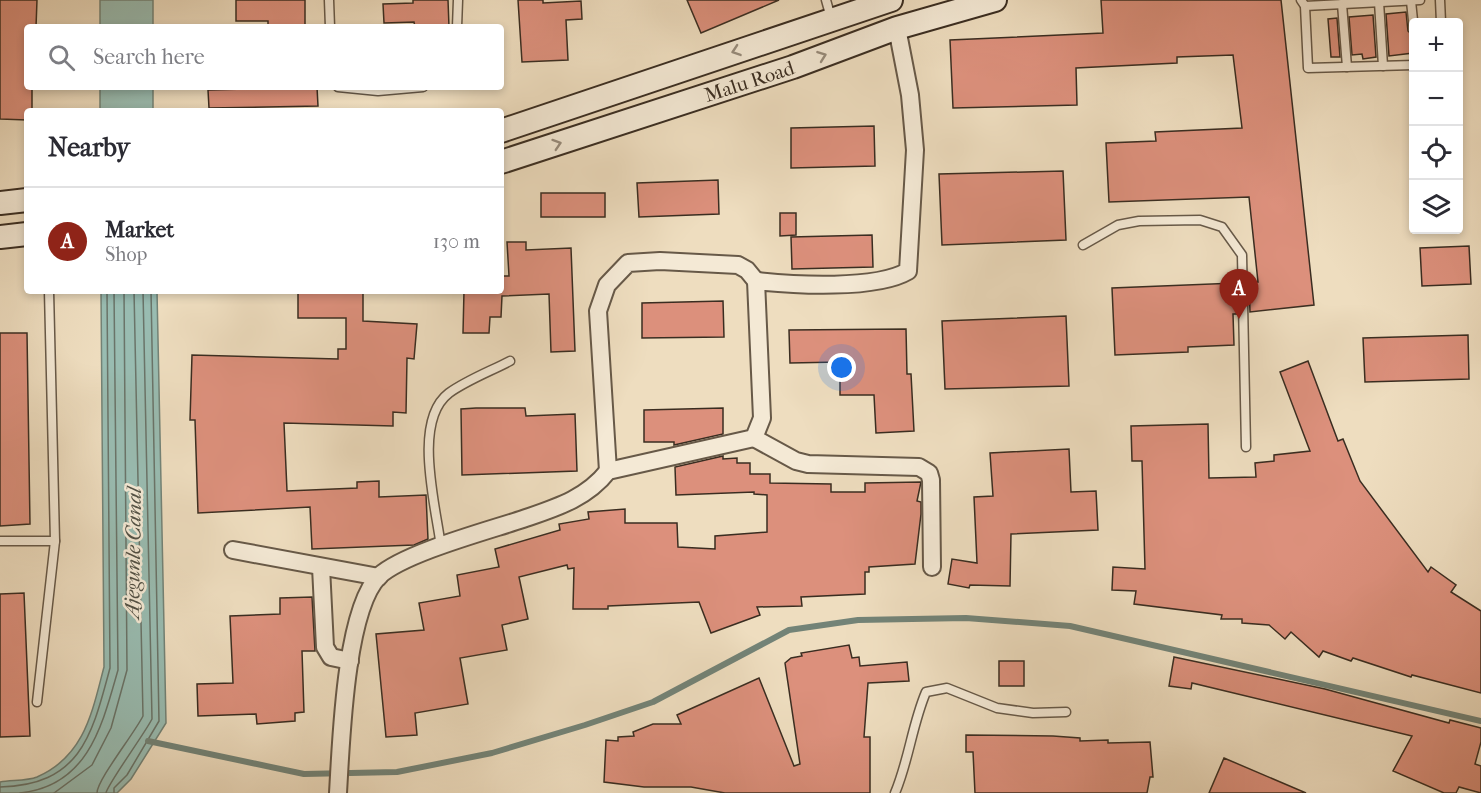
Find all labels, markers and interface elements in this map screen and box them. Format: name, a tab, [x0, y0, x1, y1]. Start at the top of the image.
map controls	[1409, 18, 1463, 234]
button: +	[1409, 18, 1463, 72]
search box	[24, 24, 504, 90]
icon: search	[45, 41, 78, 74]
text: Search here	[93, 44, 205, 70]
one-way arrow	[731, 44, 742, 57]
one-way arrow	[815, 51, 826, 63]
street label: Malu Road	[702, 56, 798, 107]
button: −	[1409, 72, 1463, 126]
button: locate	[1409, 126, 1463, 180]
text: Nearby	[48, 132, 130, 163]
one-way arrow	[551, 139, 562, 151]
button: layers	[1409, 180, 1463, 234]
text: Market	[105, 217, 174, 243]
text: A	[61, 230, 74, 253]
text: 130 m	[433, 230, 480, 253]
text: Shop	[105, 243, 147, 266]
pin: A	[1220, 270, 1258, 319]
your location	[827, 353, 856, 382]
water label: Ajegunle Canal	[120, 485, 146, 622]

